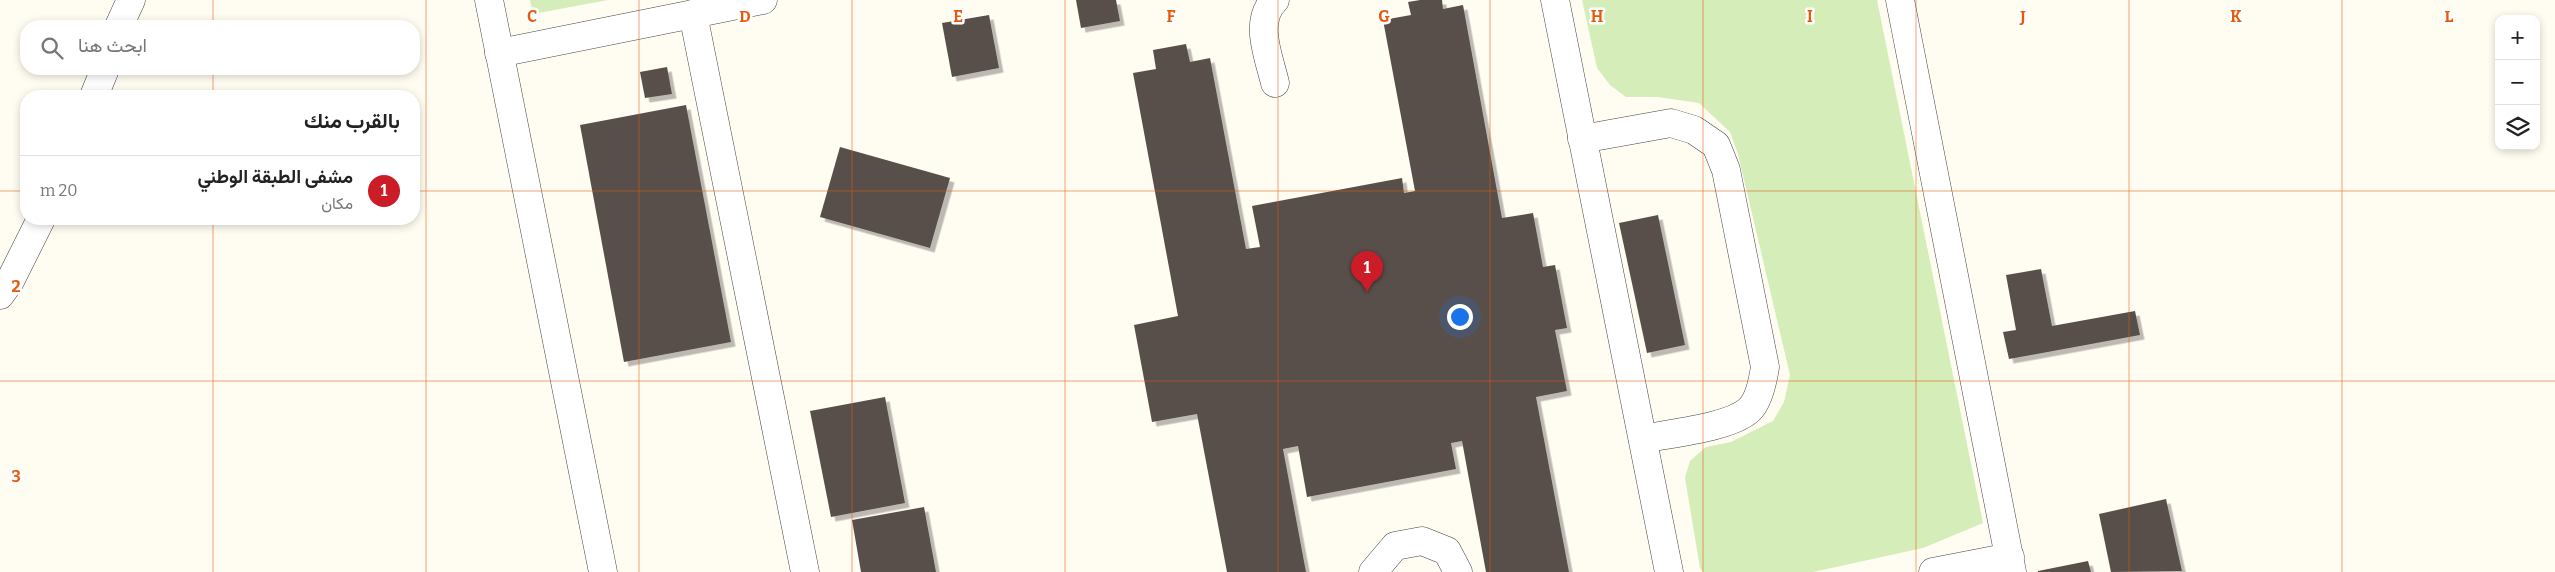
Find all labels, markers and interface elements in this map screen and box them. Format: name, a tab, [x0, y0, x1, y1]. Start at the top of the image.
text: C	[527, 7, 537, 26]
text: D	[739, 7, 751, 26]
text: E	[953, 7, 963, 26]
text: F	[1167, 7, 1176, 26]
text: G	[1378, 7, 1390, 26]
text: H	[1591, 7, 1604, 26]
text: I	[1807, 7, 1813, 26]
text: J	[2019, 7, 2026, 26]
text: K	[2230, 7, 2242, 26]
text: L	[2445, 7, 2454, 26]
map controls	[2495, 15, 2540, 150]
button: +	[2495, 15, 2540, 60]
search box	[20, 20, 420, 75]
icon: search	[38, 34, 66, 62]
text: ابحث هنا	[78, 34, 147, 57]
button: −	[2495, 60, 2540, 105]
button: layers	[2495, 105, 2540, 150]
text: بالقرب منك	[304, 108, 400, 134]
text: مشفى الطبقة الوطني	[198, 165, 353, 188]
text: 20 m	[40, 181, 77, 200]
text: 1	[381, 181, 387, 200]
text: مكان	[321, 194, 353, 213]
pin: 1	[1351, 251, 1383, 292]
text: 2	[11, 277, 21, 296]
your location	[1447, 304, 1473, 330]
text: 3	[11, 467, 21, 486]

